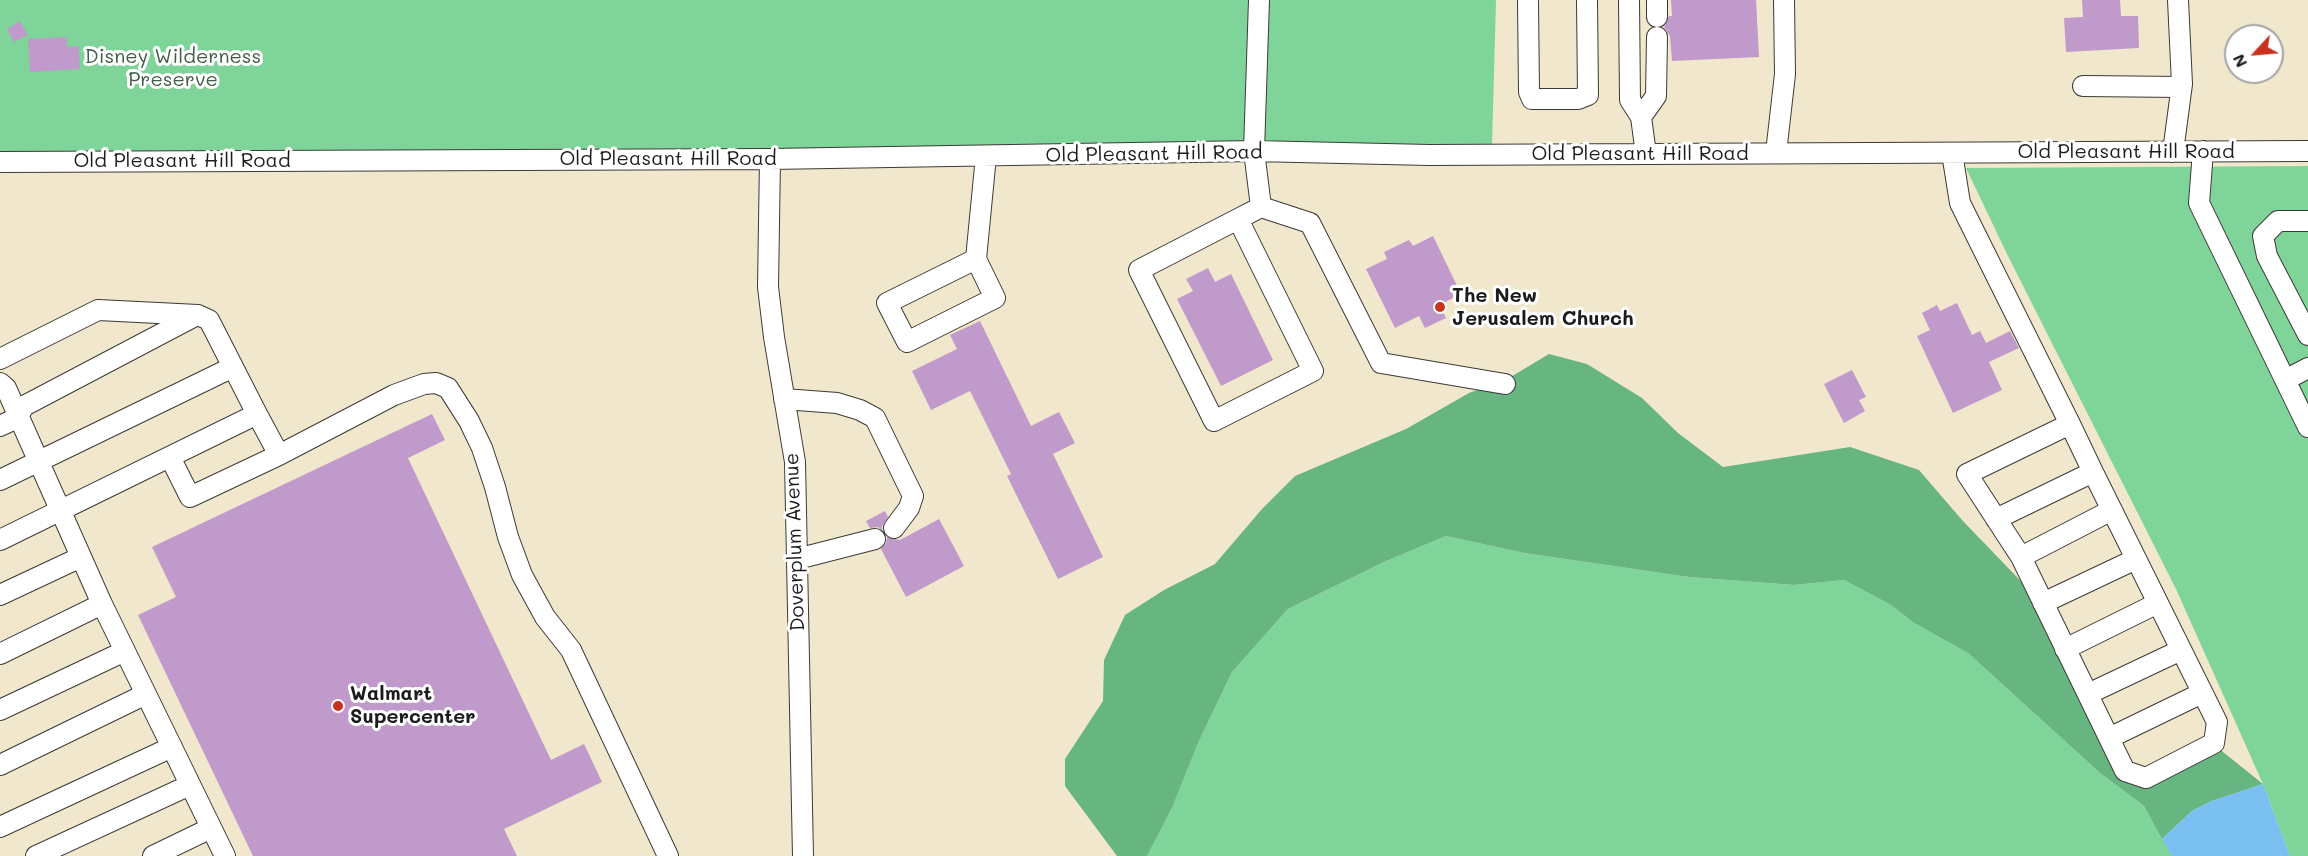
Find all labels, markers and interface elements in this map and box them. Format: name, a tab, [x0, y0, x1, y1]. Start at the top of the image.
north arrow	[2224, 24, 2284, 84]
park label: Disney Wilderness Preserve	[85, 45, 261, 92]
text: N	[2227, 51, 2251, 71]
street label: Old Pleasant Hill Road	[1045, 140, 1263, 168]
street label: Old Pleasant Hill Road	[2017, 140, 2235, 164]
street label: Old Pleasant Hill Road	[1531, 142, 1749, 166]
street label: Old Pleasant Hill Road	[559, 147, 777, 171]
street label: Old Pleasant Hill Road	[73, 149, 291, 173]
place label: The New Jerusalem Church	[1452, 284, 1634, 331]
marker: The New Jerusalem Church	[1433, 300, 1447, 314]
street label: Doverplum Avenue	[780, 452, 810, 632]
place label: Walmart Supercenter	[350, 682, 475, 729]
marker: Walmart Supercenter	[331, 699, 345, 713]

